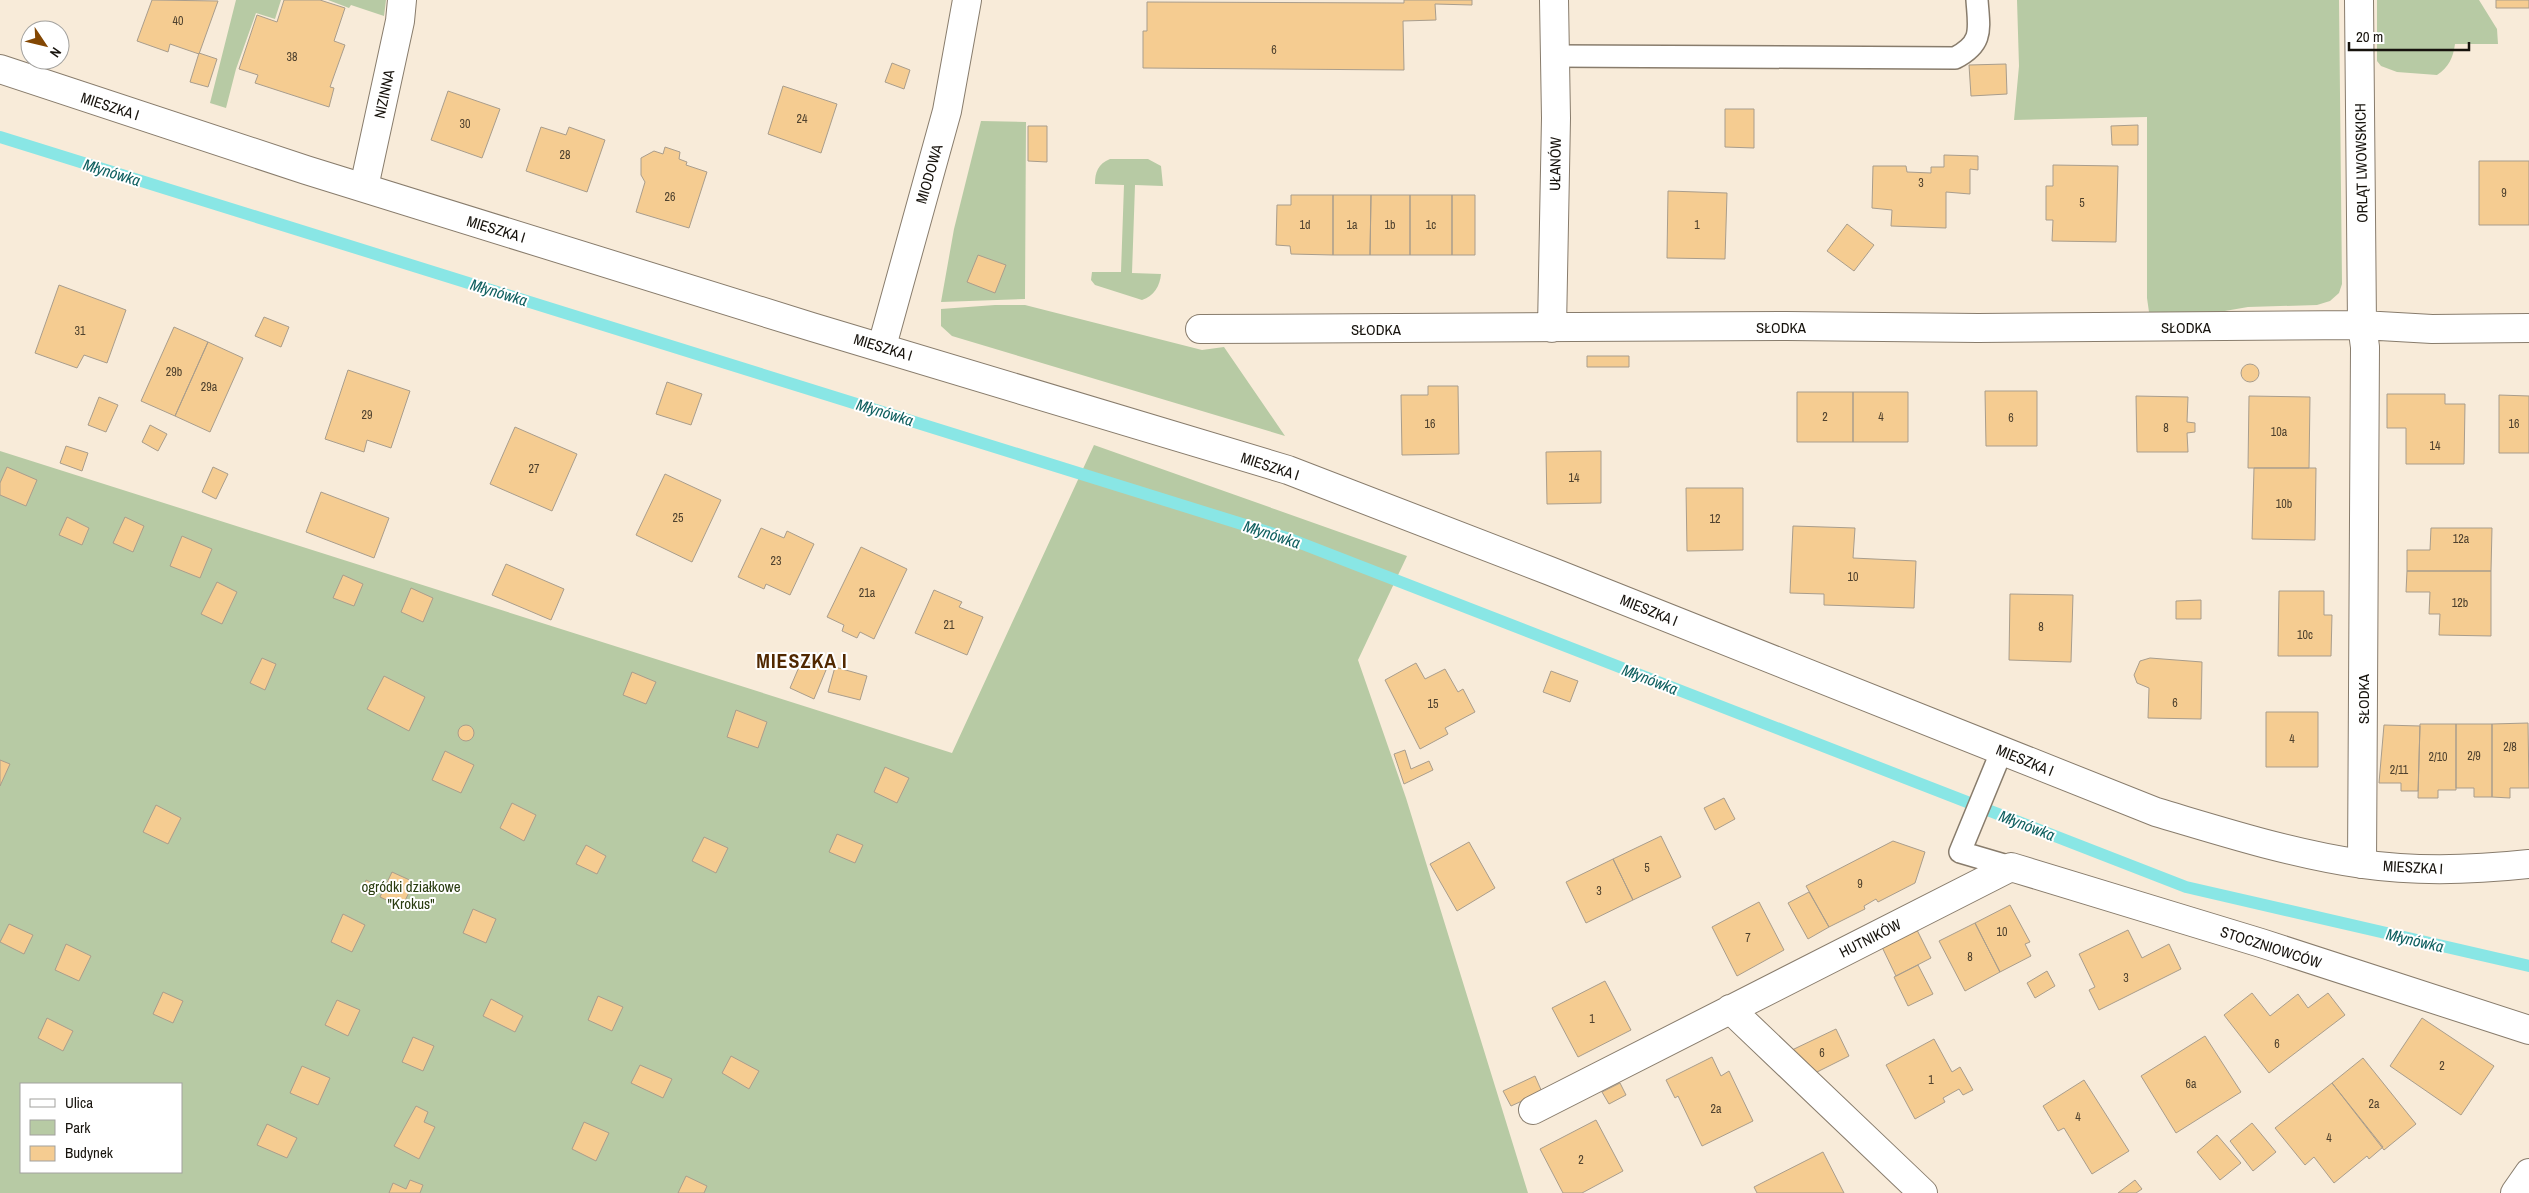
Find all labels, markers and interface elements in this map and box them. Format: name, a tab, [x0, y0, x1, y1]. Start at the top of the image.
house number: 40	[173, 13, 183, 29]
north arrow	[20, 20, 70, 70]
scale bar	[2349, 20, 2469, 52]
text: 20 m	[2356, 26, 2383, 47]
house number: 6	[1271, 42, 1277, 58]
text: N	[46, 44, 65, 61]
house number: 38	[287, 49, 297, 65]
street label: NIZINNA	[369, 67, 400, 120]
street label: MIESZKA I	[78, 87, 142, 125]
street label: ORLĄT LWOWSKICH	[2349, 103, 2373, 223]
house number: 24	[797, 111, 808, 127]
house number: 30	[460, 116, 470, 132]
street label: UŁANÓW	[1544, 136, 1566, 191]
street label: MIODOWA	[910, 141, 948, 206]
house number: 28	[560, 147, 570, 163]
water label: Młynówka	[81, 153, 143, 191]
house number: 3	[1918, 175, 1924, 191]
house number: 9	[2501, 185, 2507, 201]
house number: 26	[665, 189, 675, 205]
house number: 5	[2079, 195, 2085, 211]
street label: MIESZKA I	[464, 210, 528, 248]
house number: 1d	[1300, 217, 1310, 233]
house number: 1a	[1347, 217, 1358, 233]
house number: 1b	[1385, 217, 1395, 233]
house number: 1c	[1426, 217, 1436, 233]
house number: 1	[1694, 217, 1700, 233]
water label: Młynówka	[468, 273, 530, 311]
street label: SŁODKA	[1756, 317, 1807, 338]
street label: SŁODKA	[2161, 317, 2212, 338]
street label: SŁODKA	[1351, 319, 1402, 340]
house number: 31	[75, 323, 86, 339]
street label: MIESZKA I	[851, 328, 915, 366]
house number: 29b	[166, 364, 182, 380]
house number: 29a	[201, 379, 218, 395]
water label: Młynówka	[854, 393, 916, 431]
house number: 29	[362, 407, 372, 423]
house number: 2	[1822, 409, 1828, 425]
house number: 4	[1878, 409, 1884, 425]
house number: 6	[2008, 410, 2014, 426]
house number: 16	[1425, 416, 1435, 432]
house number: 16	[2509, 416, 2519, 432]
house number: 8	[2163, 420, 2169, 436]
house number: 10a	[2271, 424, 2288, 440]
house number: 14	[2430, 438, 2441, 454]
street label: MIESZKA I	[1238, 447, 1302, 485]
house number: 27	[529, 461, 540, 477]
house number: 14	[1569, 470, 1580, 486]
house number: 10b	[2276, 496, 2292, 512]
house number: 25	[673, 510, 684, 526]
house number: 12	[1710, 511, 1720, 527]
water label: Młynówka	[1241, 515, 1303, 553]
house number: 12a	[2453, 531, 2470, 547]
house number: 23	[771, 553, 781, 569]
house number: 10	[1848, 569, 1858, 585]
house number: 21a	[859, 585, 876, 601]
street label: MIESZKA I	[1617, 589, 1681, 631]
house number: 12b	[2452, 595, 2468, 611]
house number: 21	[944, 617, 955, 633]
house number: 8	[2038, 619, 2044, 635]
house number: 10c	[2297, 627, 2313, 643]
district label: MIESZKA I	[756, 647, 848, 674]
water label: Młynówka	[1619, 658, 1681, 700]
street label: SŁODKA	[2353, 673, 2374, 724]
house number: 6	[2172, 695, 2178, 711]
house number: 15	[1428, 696, 1439, 712]
house number: 4	[2289, 731, 2295, 747]
street label: MIESZKA I	[1993, 739, 2057, 781]
house number: 2/8	[2503, 739, 2517, 755]
house number: 2/9	[2467, 748, 2481, 764]
house number: 2/10	[2428, 749, 2448, 765]
house number: 2/11	[2390, 762, 2409, 778]
water label: Młynówka	[1996, 804, 2058, 846]
street label: MIESZKA I	[2382, 855, 2444, 879]
house number: 5	[1644, 860, 1650, 876]
park label: ogródki działkowe "Krokus"	[361, 876, 461, 914]
house number: 9	[1857, 876, 1863, 892]
house number: 3	[1596, 883, 1602, 899]
street label: HUTNIKÓW	[1835, 913, 1905, 963]
street label: STOCZNIOWCÓW	[2218, 921, 2325, 973]
water label: Młynówka	[2384, 923, 2446, 957]
house number: 10	[1997, 924, 2007, 940]
house number: 7	[1745, 930, 1751, 946]
house number: 8	[1967, 949, 1973, 965]
house number: 3	[2123, 970, 2129, 986]
house number: 1	[1589, 1011, 1595, 1027]
house number: 6	[2274, 1036, 2280, 1052]
house number: 6	[1819, 1045, 1825, 1061]
house number: 2	[2439, 1058, 2445, 1074]
house number: 1	[1928, 1072, 1934, 1088]
house number: 6a	[2186, 1076, 2197, 1092]
legend	[20, 1083, 182, 1173]
text: Ulica	[65, 1092, 93, 1113]
house number: 2a	[2369, 1096, 2380, 1112]
house number: 2a	[1711, 1101, 1722, 1117]
house number: 4	[2075, 1109, 2081, 1125]
text: Park	[65, 1117, 91, 1138]
house number: 4	[2326, 1130, 2332, 1146]
text: Budynek	[65, 1142, 114, 1163]
house number: 2	[1578, 1152, 1584, 1168]

